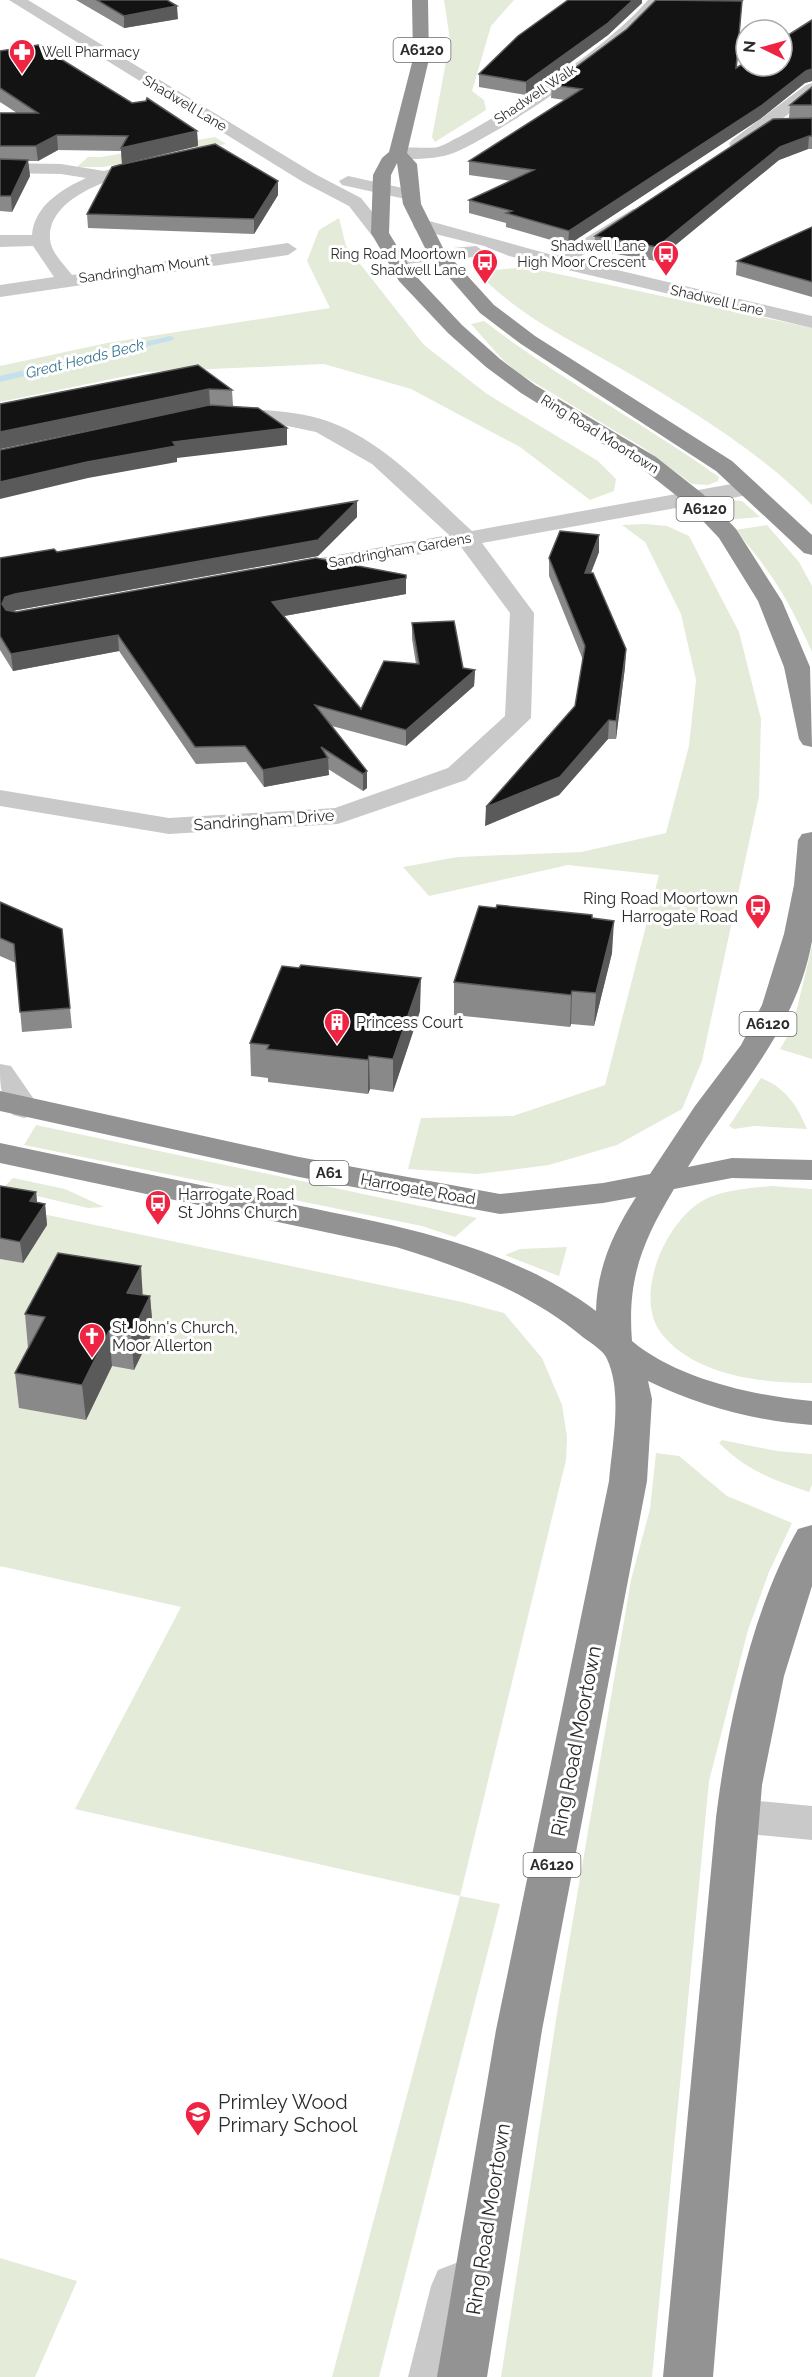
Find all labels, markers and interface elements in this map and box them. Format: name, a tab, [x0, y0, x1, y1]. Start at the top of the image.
north arrow	[734, 18, 794, 78]
pharmacy icon: Well Pharmacy	[7, 37, 37, 75]
road number: A6120	[394, 38, 450, 62]
text: N	[740, 40, 760, 54]
place label: Well Pharmacy	[42, 44, 140, 60]
street label: Shadwell Walk	[491, 60, 579, 127]
street label: Shadwell Lane	[140, 72, 230, 134]
place label: Shadwell Lane High Moor Crescent	[517, 238, 646, 270]
bus stop icon: Shadwell Lane High Moor Crescent	[651, 239, 681, 277]
place label: Ring Road Moortown Shadwell Lane	[330, 246, 466, 278]
bus stop icon: Ring Road Moortown Shadwell Lane	[470, 247, 500, 285]
street label: Sandringham Mount	[78, 252, 211, 286]
street label: Shadwell Lane	[669, 281, 765, 319]
water label: Great Heads Beck	[24, 336, 146, 382]
street label: Ring Road Moortown	[538, 391, 662, 477]
road number: A6120	[676, 497, 734, 521]
street label: Sandringham Gardens	[328, 530, 473, 570]
street label: Sandringham Drive	[193, 806, 335, 834]
place label: Ring Road Moortown Harrogate Road	[583, 889, 738, 926]
bus stop icon: Ring Road Moortown Harrogate Road	[743, 892, 773, 930]
building icon: Princess Court	[322, 1007, 352, 1045]
road number: A6120	[740, 1012, 796, 1036]
place label: Princess Court	[356, 1013, 464, 1032]
road number: A61	[310, 1161, 348, 1185]
street label: Harrogate Road	[359, 1170, 477, 1208]
place label: Harrogate Road St Johns Church	[178, 1185, 297, 1222]
bus stop icon: Harrogate Road St Johns Church	[143, 1188, 173, 1226]
place label: St John's Church, Moor Allerton	[112, 1318, 238, 1355]
church icon: St John's Church, Moor Allerton	[77, 1321, 107, 1359]
street label: Ring Road Moortown	[546, 1644, 606, 1838]
road number: A6120	[524, 1853, 580, 1877]
place label: Primley Wood Primary School	[218, 2090, 358, 2137]
school or university icon: Primley Wood Primary School	[183, 2099, 213, 2137]
street label: Ring Road Moortown	[461, 2121, 515, 2317]

